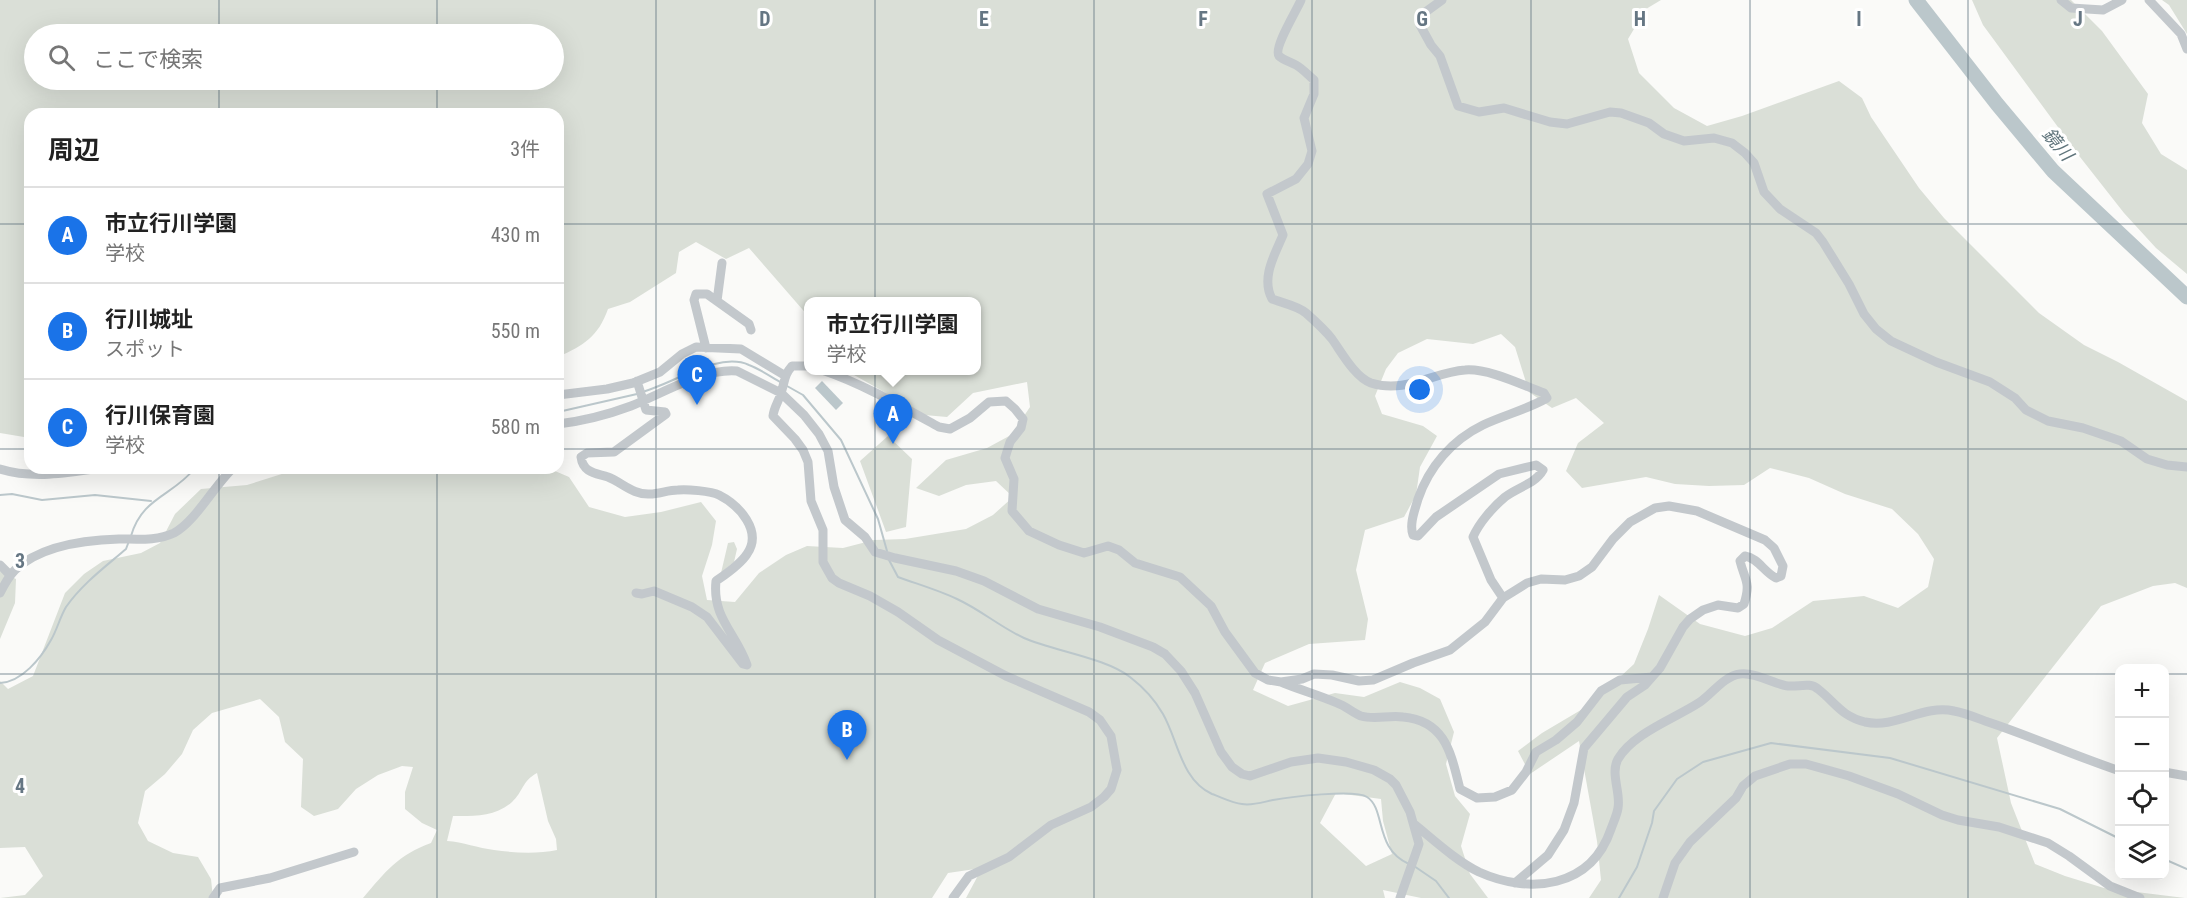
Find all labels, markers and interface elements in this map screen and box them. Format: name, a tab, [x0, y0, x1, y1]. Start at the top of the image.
text: D	[759, 7, 771, 31]
text: E	[979, 7, 989, 31]
text: F	[1198, 7, 1208, 31]
text: G	[1416, 7, 1428, 31]
text: H	[1634, 7, 1646, 31]
text: I	[1856, 7, 1862, 31]
text: J	[2073, 7, 2083, 31]
search box	[24, 24, 564, 90]
icon: search	[45, 41, 78, 74]
text: ここで検索	[93, 47, 203, 72]
water label: 鏡川	[2038, 123, 2079, 166]
text: 周辺	[48, 135, 100, 165]
text: 3件	[510, 137, 540, 161]
text: 市立行川学園	[105, 211, 237, 236]
text: A	[62, 223, 73, 247]
text: 430 m	[491, 223, 540, 247]
text: 学校	[105, 241, 145, 265]
popup	[804, 297, 981, 375]
text: 行川城址	[105, 307, 193, 332]
text: 市立行川学園	[826, 312, 959, 337]
text: B	[62, 319, 73, 343]
text: 550 m	[491, 319, 540, 343]
text: スポット	[105, 337, 185, 361]
text: 学校	[826, 342, 866, 366]
pin: C	[678, 356, 716, 405]
your location	[1405, 375, 1434, 404]
pin: A	[874, 394, 912, 444]
text: 行川保育園	[105, 403, 215, 428]
text: C	[62, 415, 73, 439]
text: 580 m	[491, 415, 540, 439]
text: 学校	[105, 433, 145, 457]
text: 3	[15, 549, 25, 573]
map controls	[2115, 664, 2169, 880]
button: +	[2115, 664, 2169, 718]
pin: B	[828, 710, 866, 760]
button: −	[2115, 718, 2169, 772]
button: locate	[2115, 772, 2169, 826]
text: 4	[15, 774, 25, 798]
button: layers	[2115, 826, 2169, 880]

